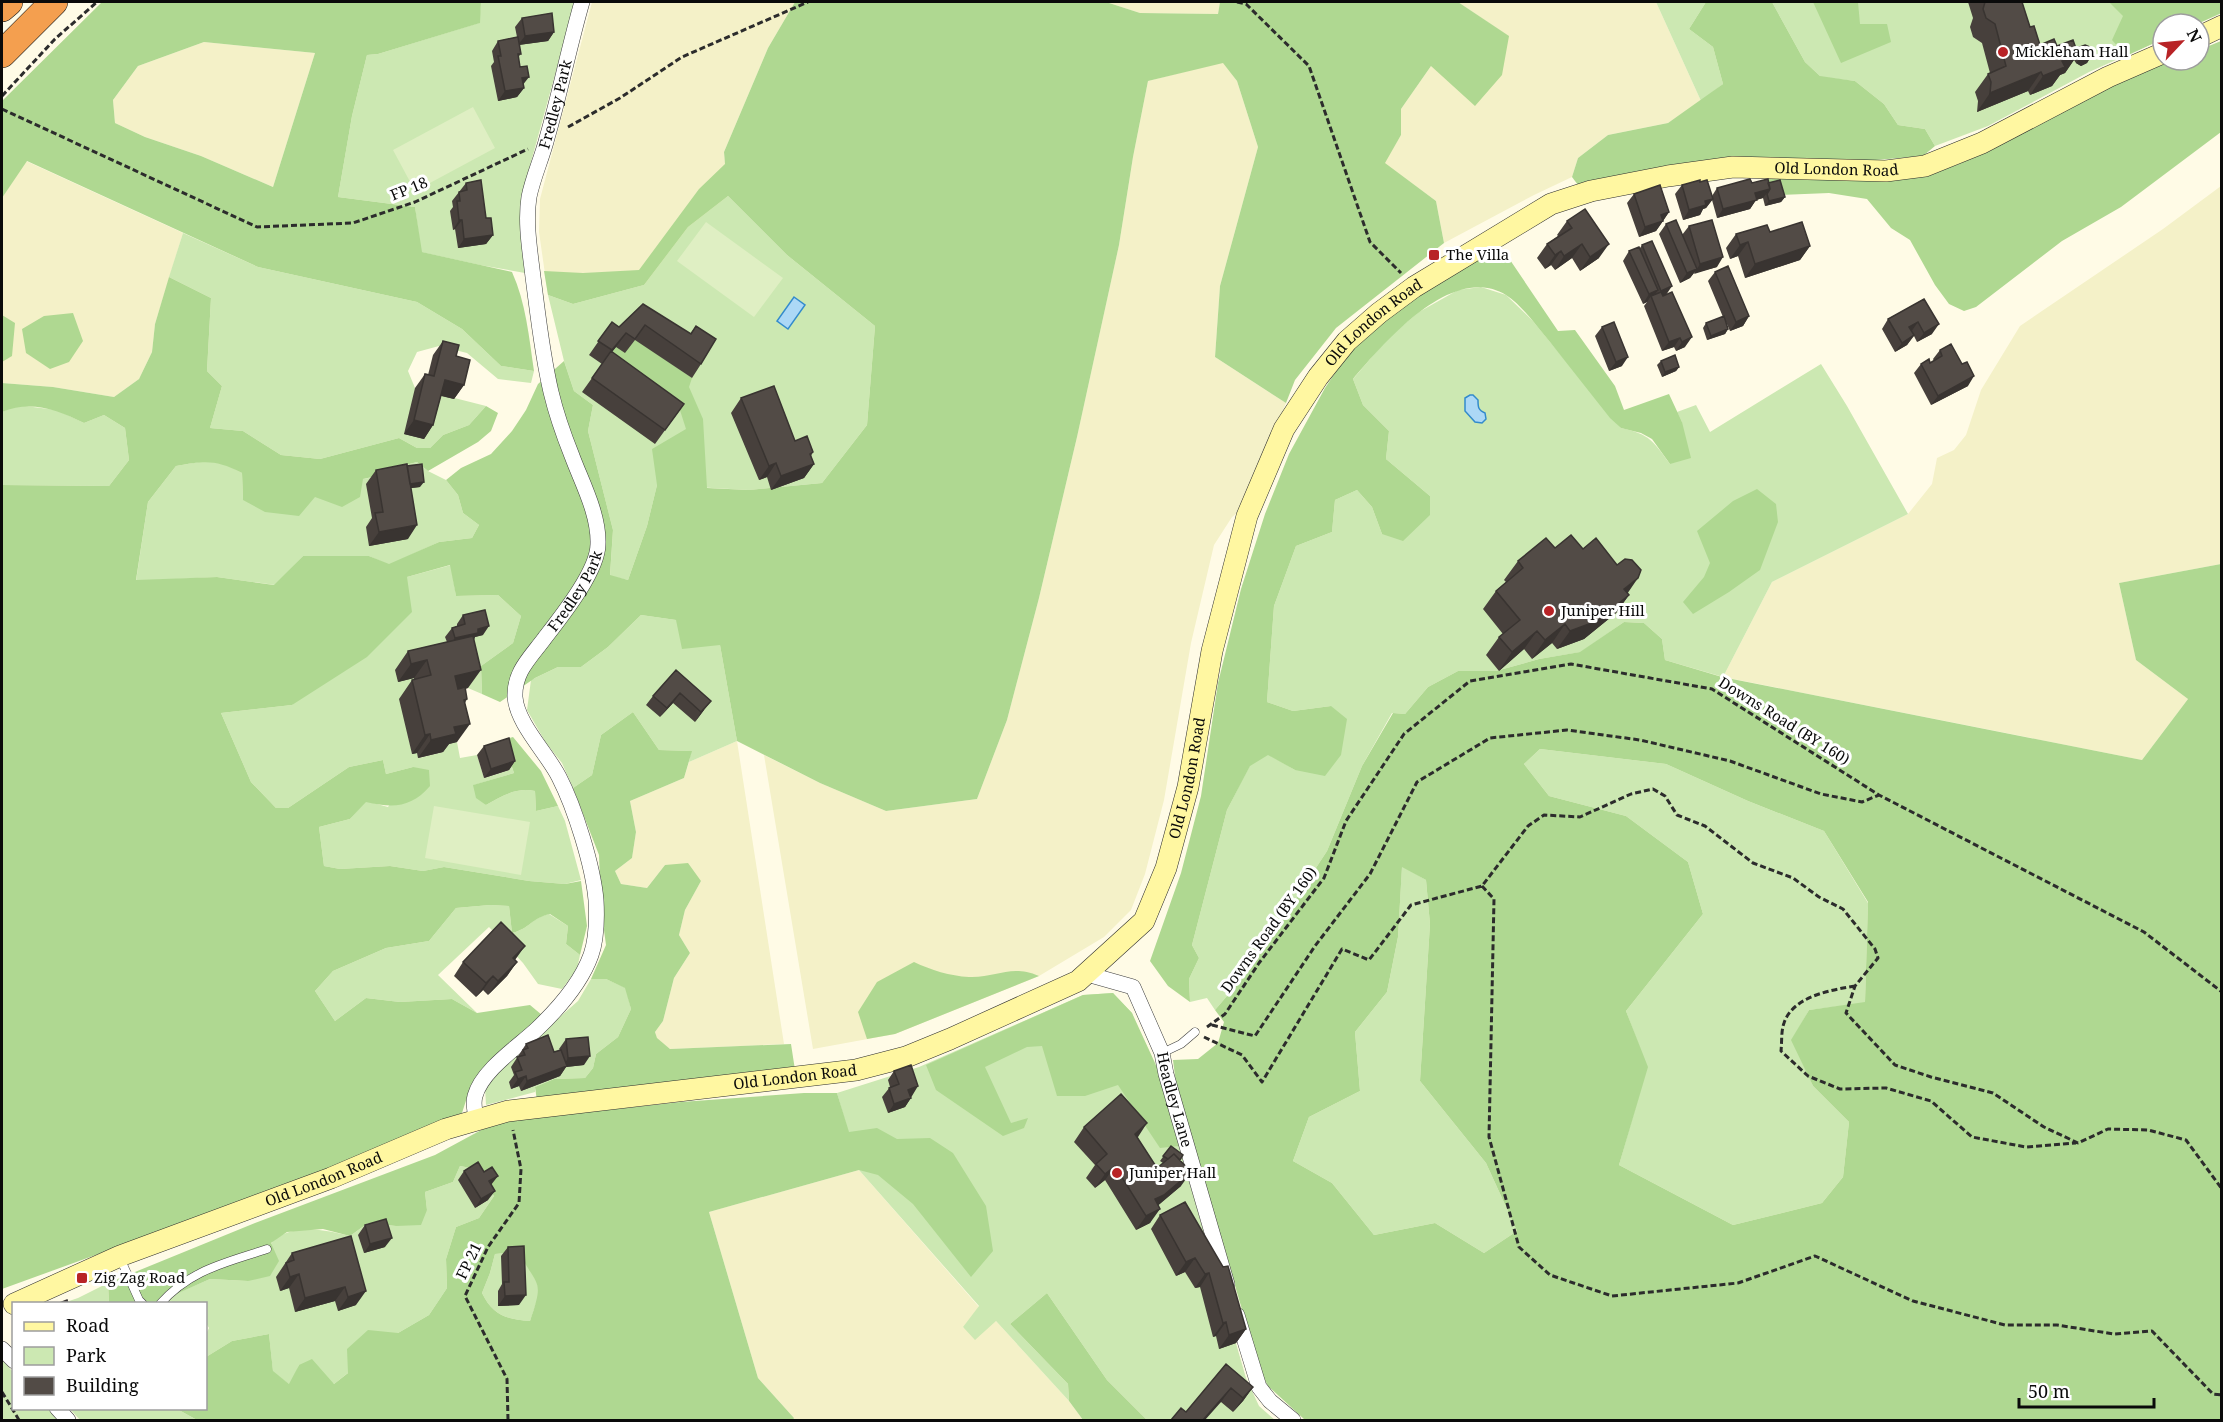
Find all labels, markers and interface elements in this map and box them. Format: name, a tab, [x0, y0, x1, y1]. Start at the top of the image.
north arrow	[2151, 12, 2211, 72]
text: N	[2182, 25, 2207, 46]
place label: Mickleham Hall	[2015, 41, 2129, 61]
marker: Mickleham Hall	[1996, 45, 2010, 59]
street label: Fredley Park	[533, 57, 576, 151]
street label: Old London Road	[1774, 157, 1900, 180]
street label: FP 18	[387, 172, 430, 205]
place label: The Villa	[1446, 244, 1509, 264]
marker: The Villa	[1427, 248, 1441, 262]
street label: Old London Road	[1320, 273, 1426, 370]
street label: Fredley Park	[542, 548, 606, 635]
place label: Juniper Hill	[1560, 600, 1645, 620]
marker: Juniper Hill	[1542, 604, 1556, 618]
street label: Downs Road (BY 160)	[1715, 672, 1854, 769]
street label: Old London Road	[1163, 716, 1209, 841]
street label: Downs Road (BY 160)	[1216, 862, 1321, 996]
street label: Headley Lane	[1153, 1050, 1198, 1149]
street label: Old London Road	[732, 1059, 858, 1093]
street label: Old London Road	[262, 1146, 385, 1211]
place label: Juniper Hall	[1128, 1162, 1217, 1182]
marker: Juniper Hall	[1110, 1166, 1124, 1180]
street label: FP 21	[451, 1239, 486, 1282]
place label: Zig Zag Road	[94, 1267, 185, 1287]
marker: Zig Zag Road	[75, 1271, 89, 1285]
legend	[12, 1302, 207, 1410]
text: Road	[66, 1313, 109, 1337]
text: Park	[66, 1343, 106, 1367]
scale bar	[2019, 1371, 2154, 1409]
text: Building	[66, 1373, 139, 1397]
text: 50 m	[2028, 1379, 2070, 1403]

